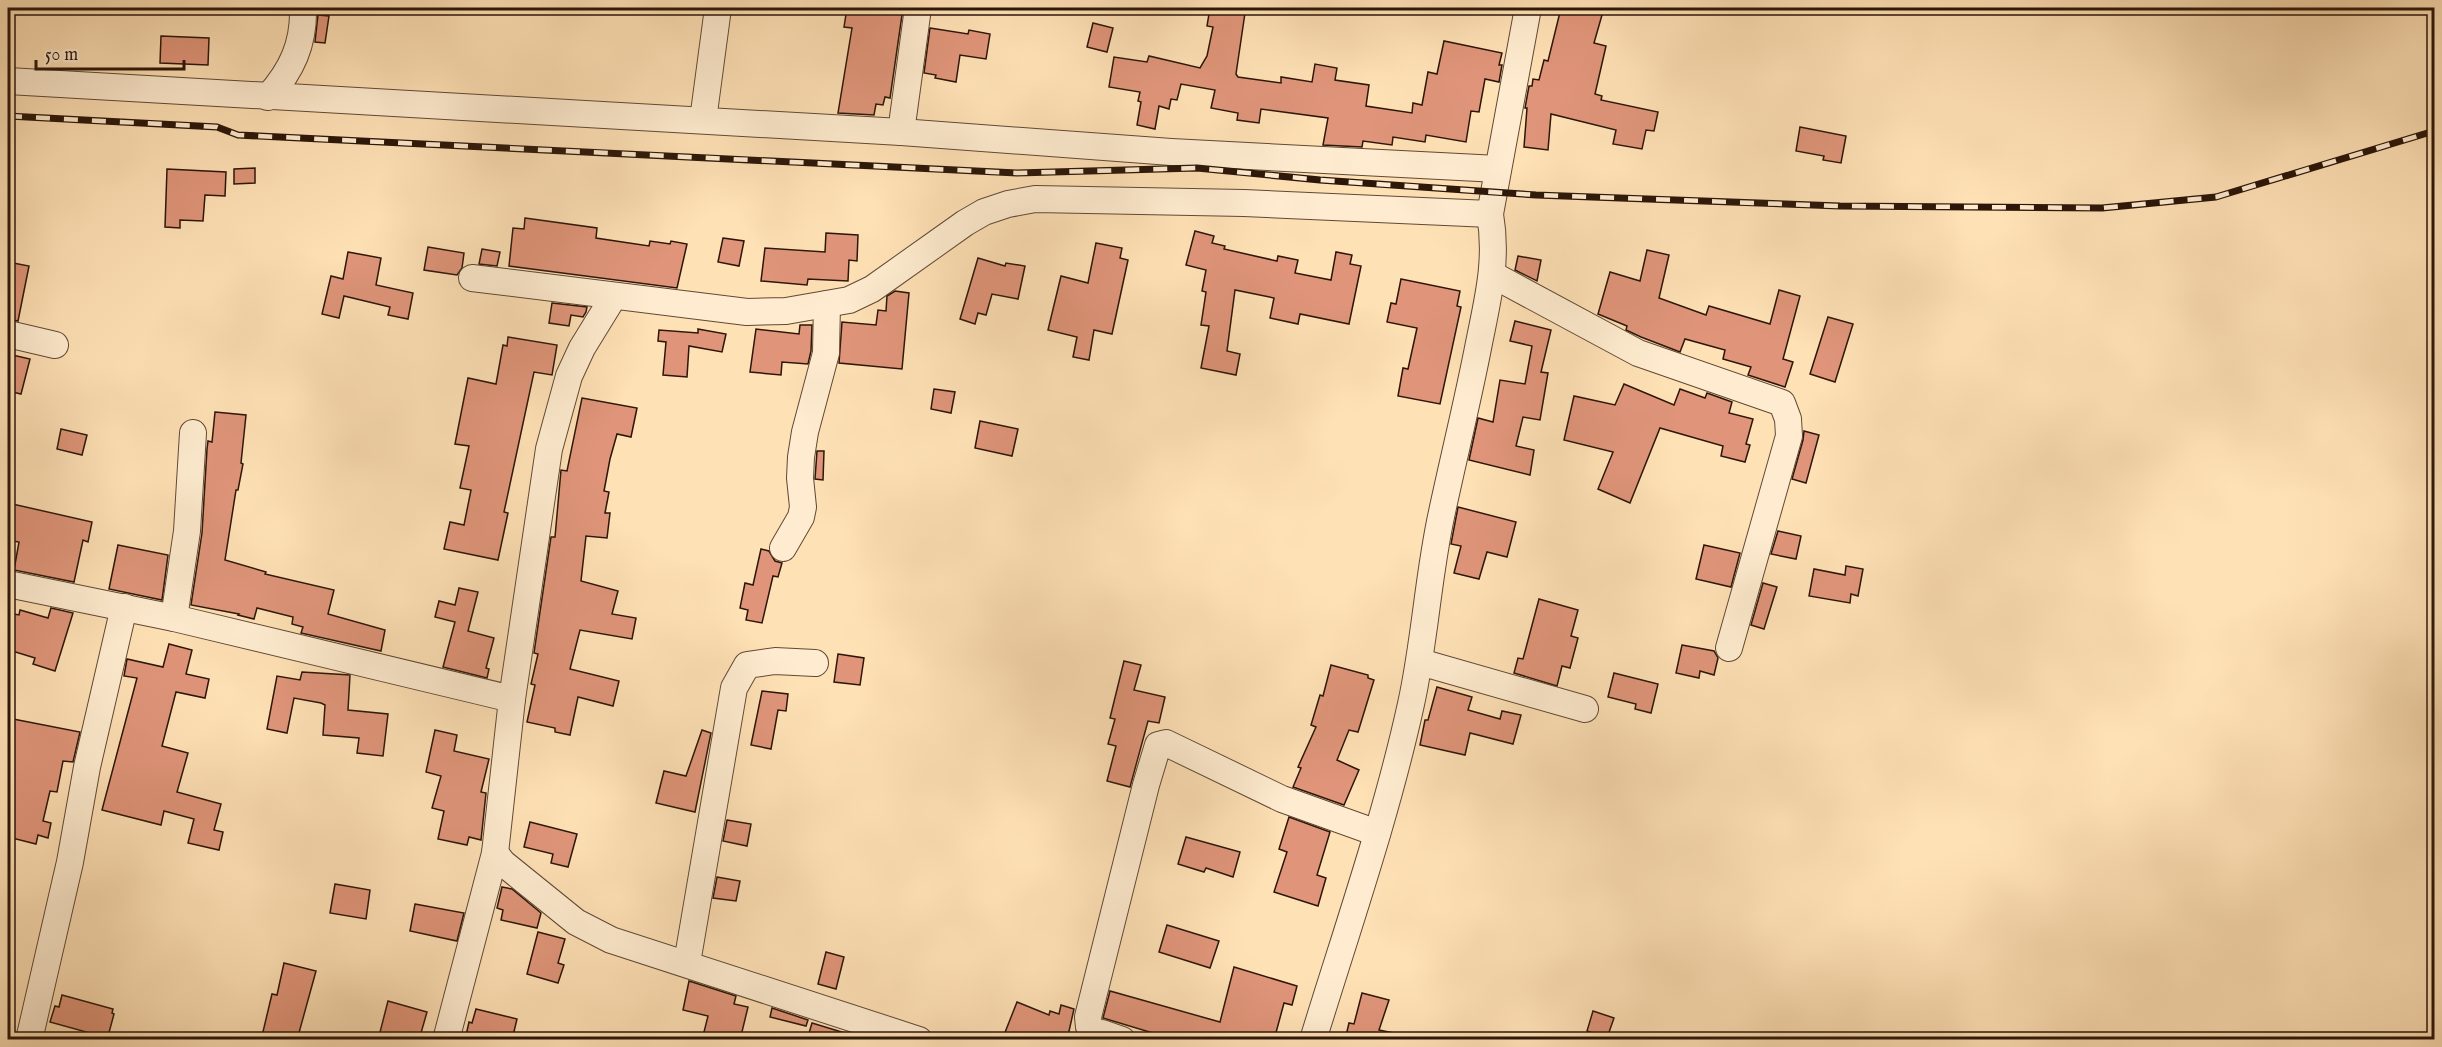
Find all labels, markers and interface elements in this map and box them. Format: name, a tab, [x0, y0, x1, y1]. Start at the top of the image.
scale bar	[36, 33, 184, 71]
text: 50 m	[45, 44, 78, 67]

